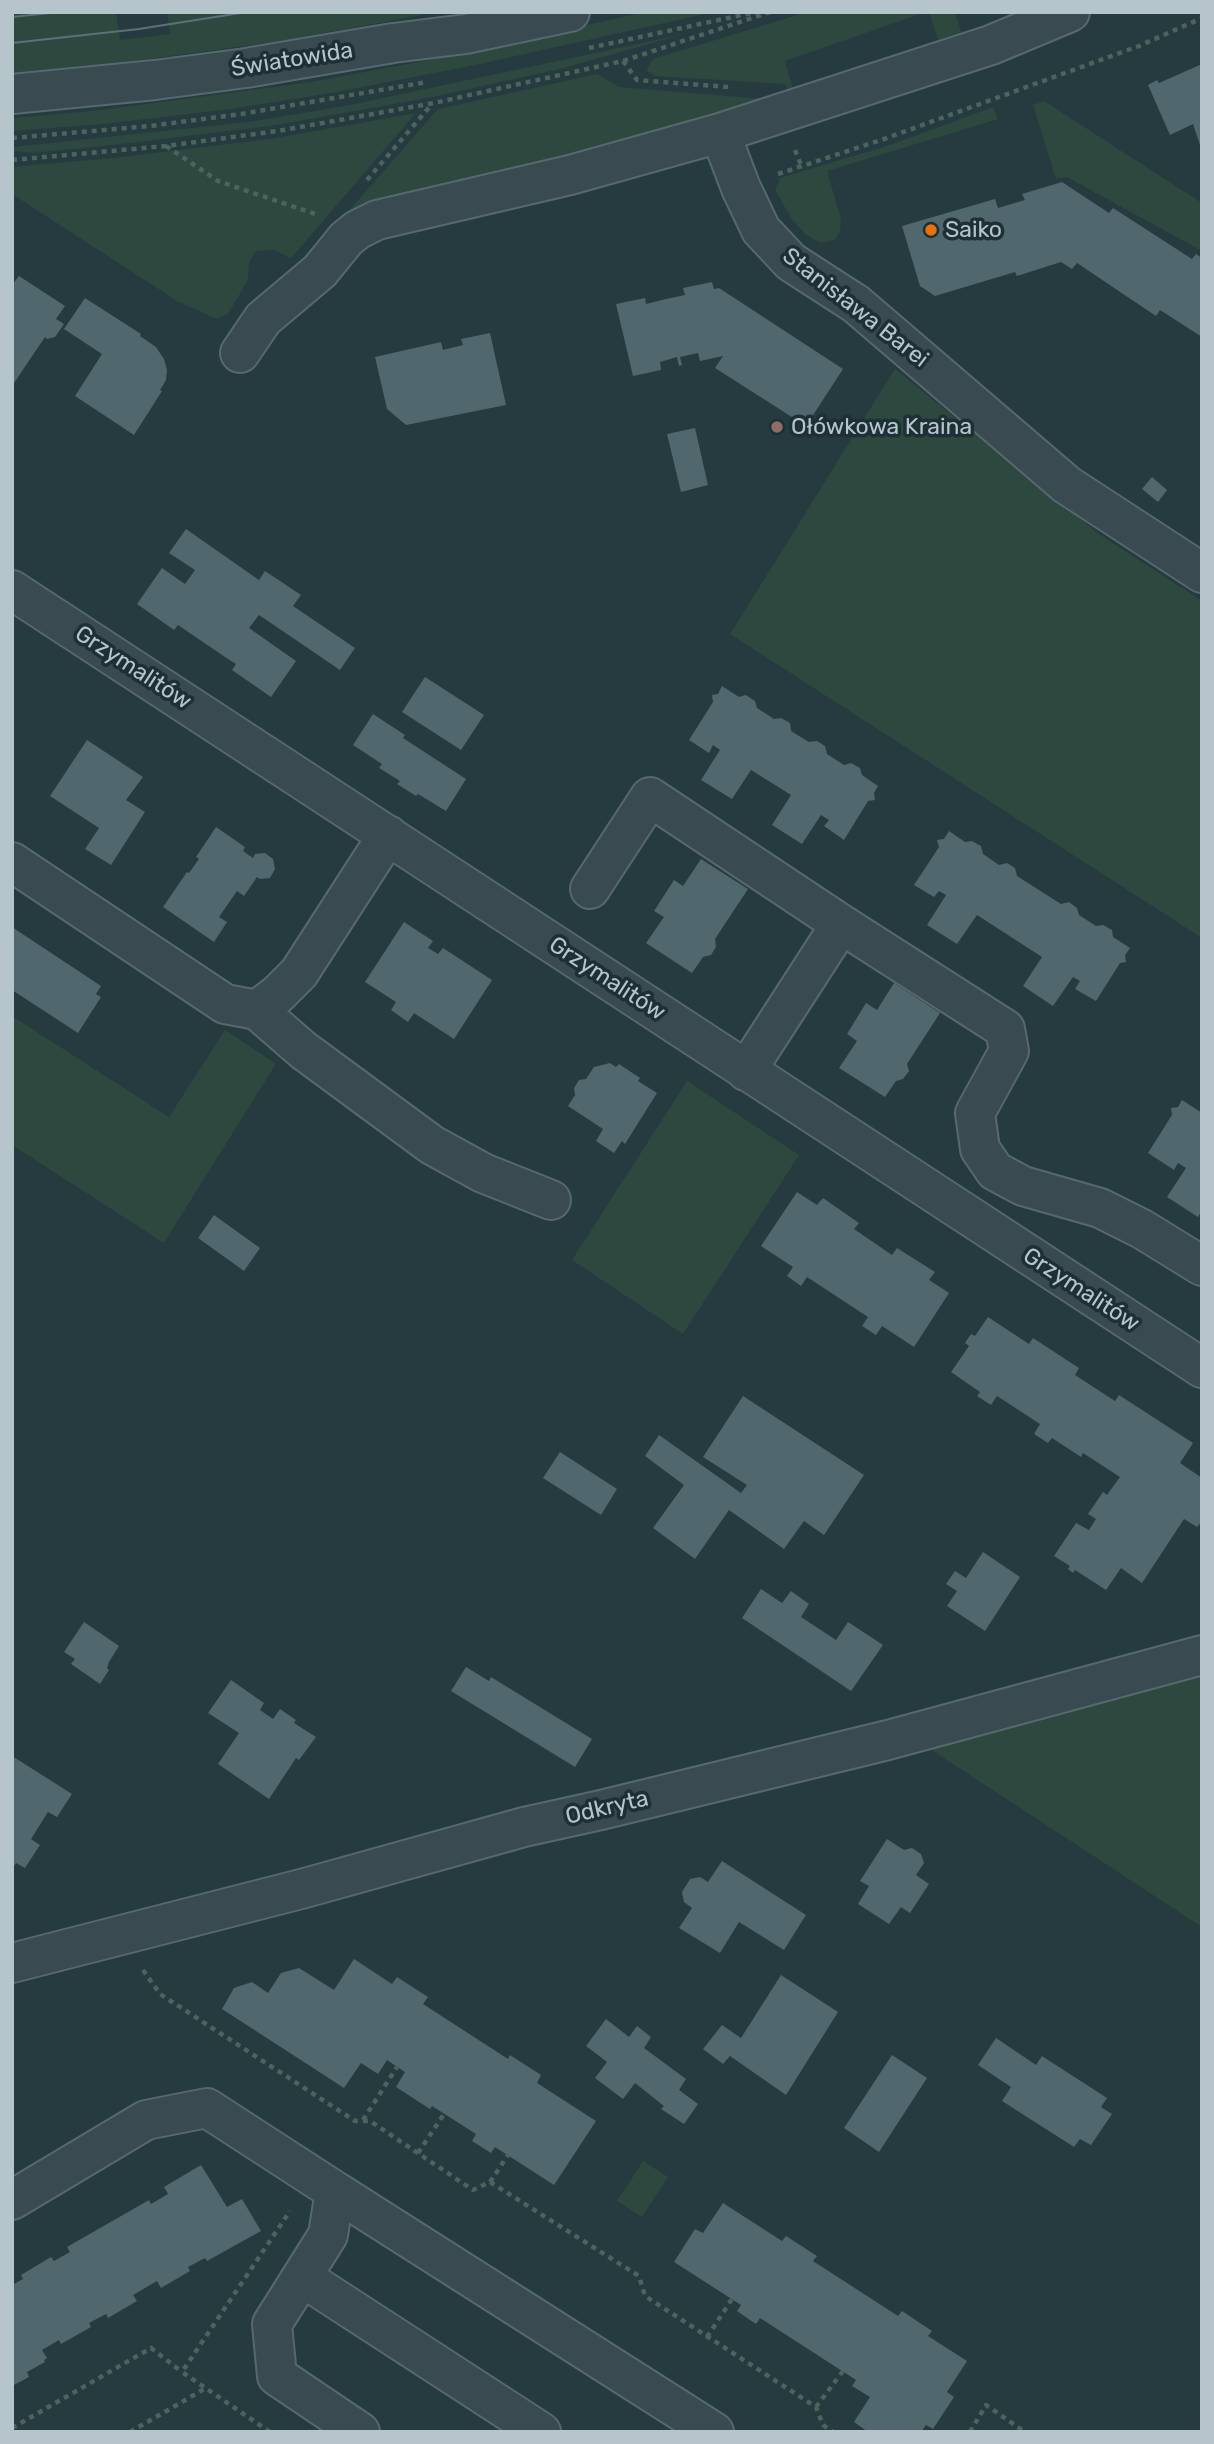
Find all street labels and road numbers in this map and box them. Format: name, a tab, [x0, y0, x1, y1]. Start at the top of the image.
street label: Światowida	[229, 37, 355, 83]
street label: Stanisława Barei	[777, 242, 933, 374]
street label: Grzymalitów	[70, 620, 196, 716]
street label: Grzymalitów	[544, 931, 670, 1027]
street label: Grzymalitów	[1018, 1242, 1144, 1338]
street label: Odkryta	[563, 1785, 651, 1831]

